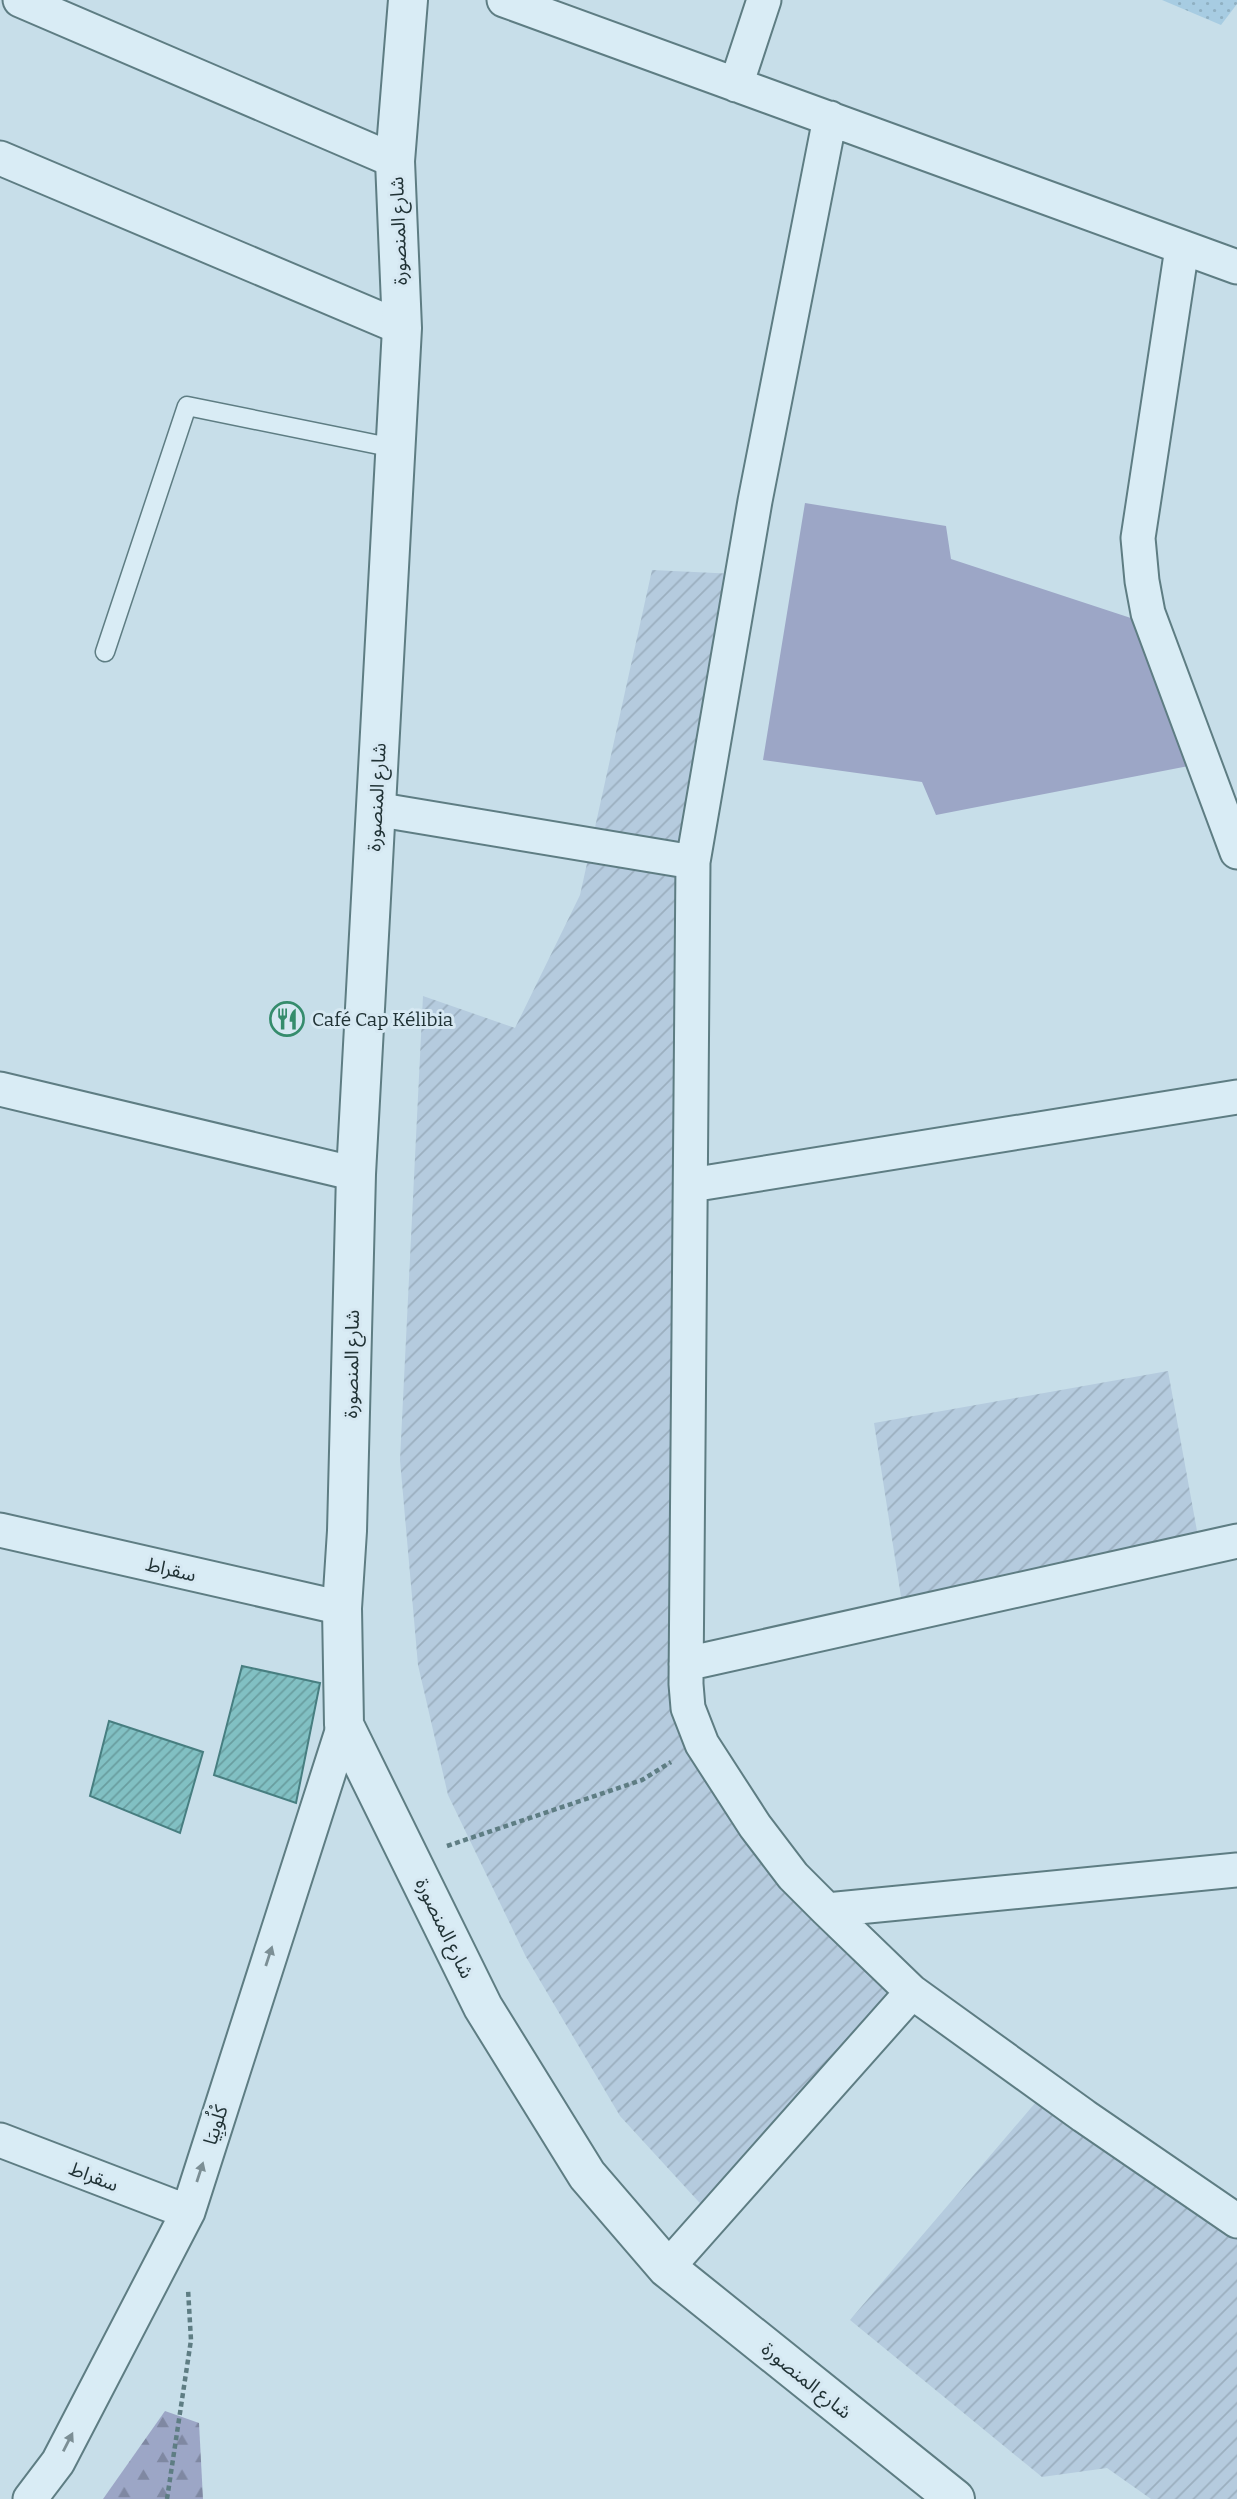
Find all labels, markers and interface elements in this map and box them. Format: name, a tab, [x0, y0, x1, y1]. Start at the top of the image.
street label: شارع المنصورة	[385, 176, 414, 286]
street label: شارع المنصورة	[362, 742, 393, 852]
restaurant icon: Café Cap Kélibia	[268, 1000, 306, 1038]
place label: Café Cap Kélibia	[312, 1008, 454, 1031]
street label: شارع المنصورة	[339, 1309, 366, 1419]
street label: سقراط	[144, 1553, 198, 1586]
street label: شارع المنصورة	[409, 1874, 479, 1983]
one-way arrow	[265, 1945, 275, 1966]
street label: كْلُوبِيَا	[196, 2100, 235, 2149]
street label: سقراط	[66, 2157, 122, 2196]
one-way arrow	[195, 2162, 205, 2183]
street label: شارع المنصورة	[756, 2337, 856, 2425]
one-way arrow	[62, 2433, 74, 2452]

